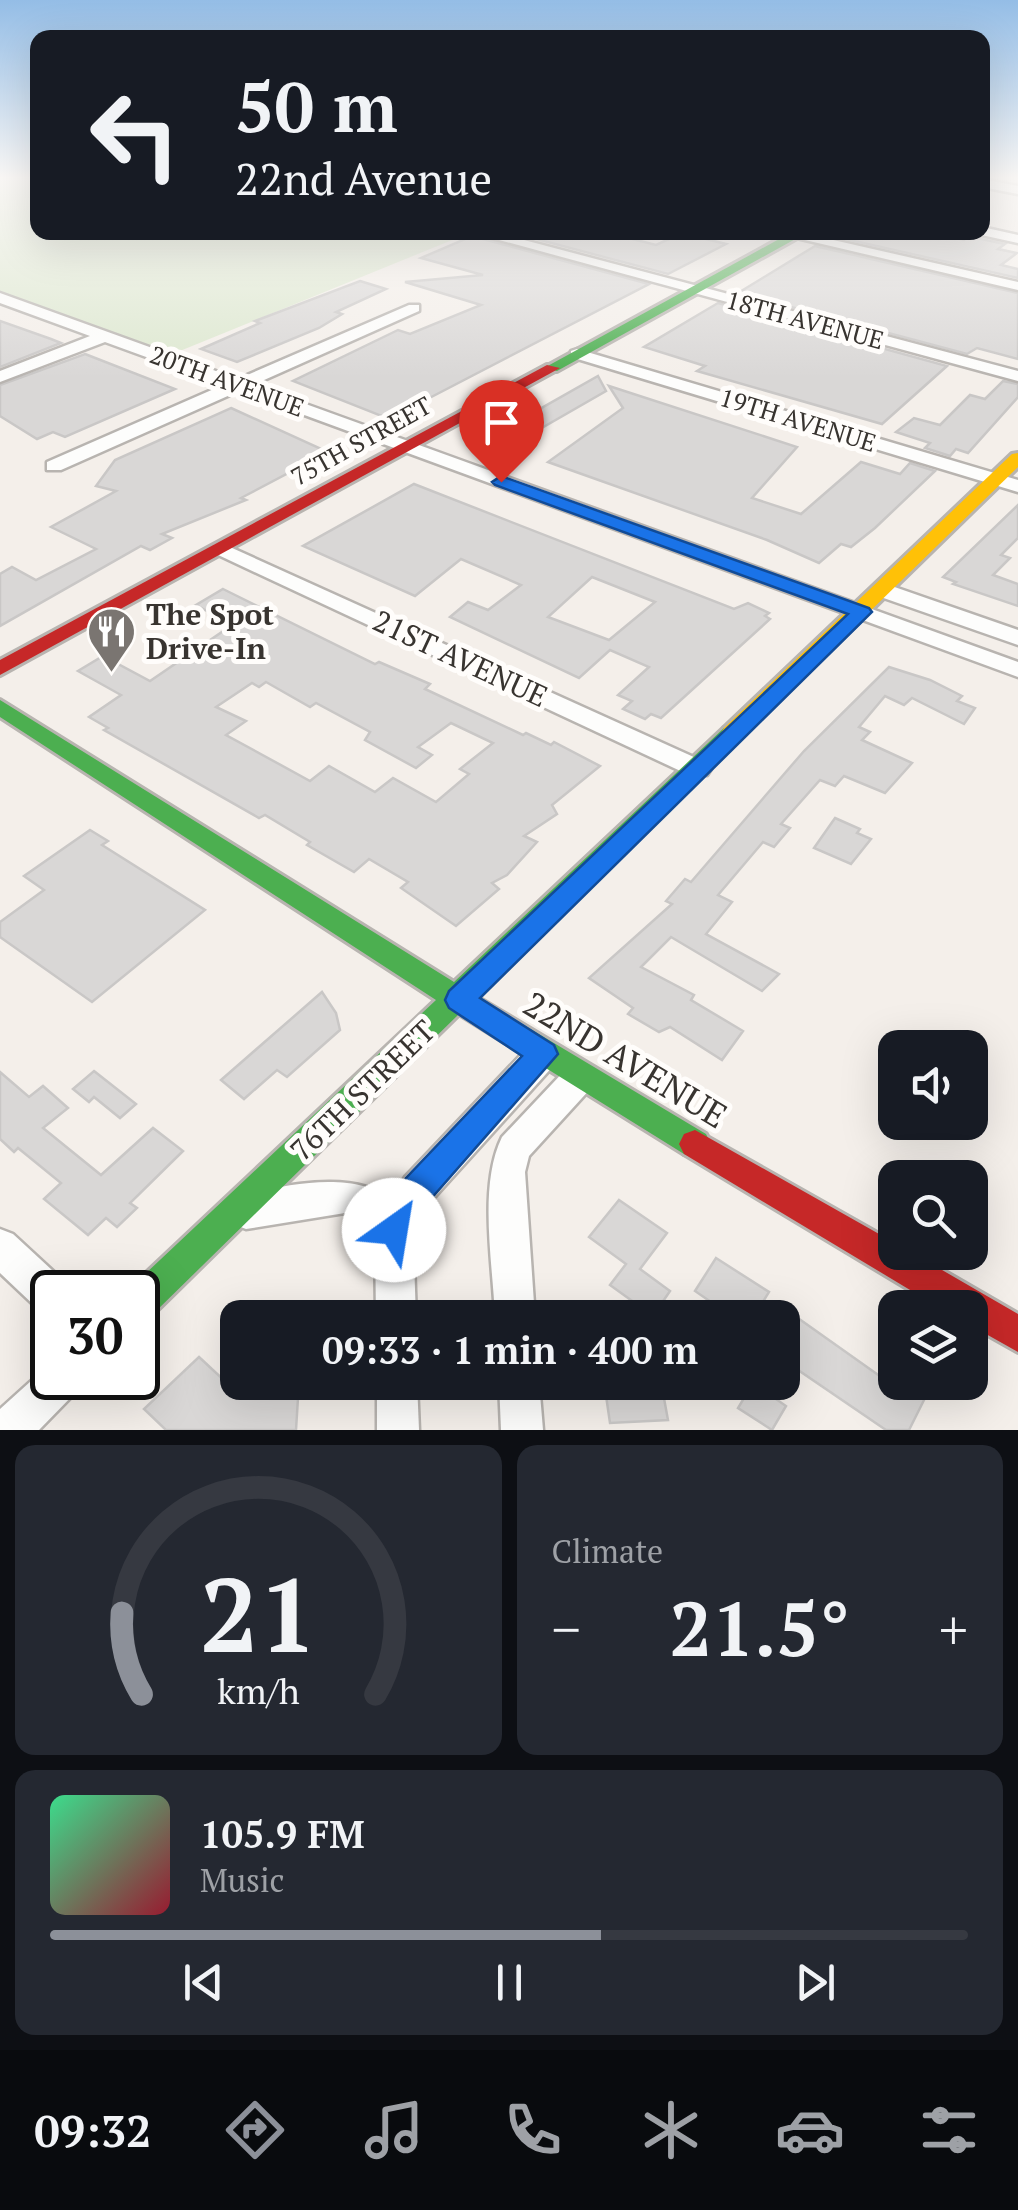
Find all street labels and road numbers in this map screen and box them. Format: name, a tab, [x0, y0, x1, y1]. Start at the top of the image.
street label: 18TH AVENUE	[723, 283, 888, 356]
street label: 20TH AVENUE	[146, 337, 309, 424]
street label: 19TH AVENUE	[716, 380, 880, 459]
street label: 75TH STREET	[285, 388, 437, 493]
street label: 21ST AVENUE	[367, 600, 554, 716]
street label: 22ND AVENUE	[515, 980, 736, 1138]
street label: 76TH STREET	[281, 1011, 443, 1170]

